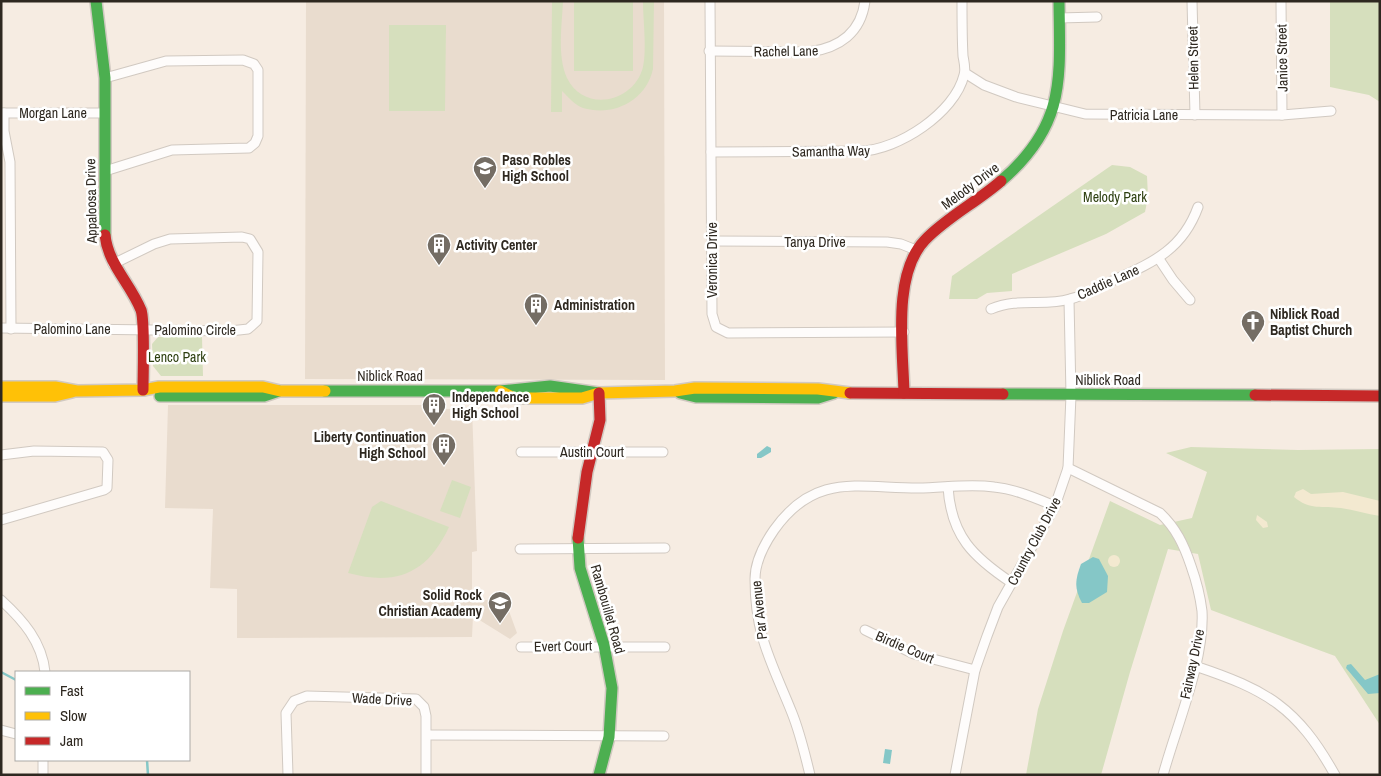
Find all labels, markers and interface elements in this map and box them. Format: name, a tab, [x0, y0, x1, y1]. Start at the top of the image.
street label: Janice Street	[1272, 24, 1292, 92]
street label: Helen Street	[1183, 26, 1203, 90]
street label: Rachel Lane	[754, 41, 818, 61]
street label: Morgan Lane	[19, 104, 87, 122]
street label: Patricia Lane	[1110, 106, 1178, 124]
street label: Samantha Way	[792, 141, 870, 161]
place label: Paso Robles High School	[502, 151, 571, 185]
school or university icon: Paso Robles High School	[472, 155, 498, 189]
street label: Appaloosa Drive	[81, 158, 101, 245]
street label: Melody Drive	[938, 158, 1002, 214]
park label: Melody Park	[1083, 188, 1147, 206]
street label: Veronica Drive	[703, 222, 721, 298]
building icon: Activity Center	[426, 232, 452, 266]
street label: Tanya Drive	[784, 233, 846, 251]
place label: Activity Center	[456, 236, 538, 254]
street label: Caddie Lane	[1074, 260, 1142, 304]
building icon: Administration	[523, 292, 549, 326]
place label: Administration	[554, 296, 635, 314]
place label: Niblick Road Baptist Church	[1270, 305, 1352, 339]
church icon: Niblick Road Baptist Church	[1240, 309, 1266, 343]
street label: Palomino Lane	[33, 320, 111, 338]
street label: Palomino Circle	[154, 321, 236, 339]
park label: Lenco Park	[148, 348, 206, 366]
street label: Niblick Road	[357, 367, 423, 385]
street label: Niblick Road	[1075, 371, 1141, 389]
place label: Independence High School	[452, 388, 529, 422]
building icon: Independence High School	[421, 392, 447, 426]
place label: Liberty Continuation High School	[314, 428, 426, 462]
building icon: Liberty Continuation High School	[431, 432, 457, 466]
street label: Austin Court	[559, 443, 624, 461]
street label: Country Club Drive	[1003, 494, 1065, 588]
street label: Rambouillet Road	[587, 562, 629, 656]
street label: Par Avenue	[747, 580, 771, 640]
place label: Solid Rock Christian Academy	[378, 586, 483, 620]
school or university icon: Solid Rock Christian Academy	[487, 590, 513, 624]
street label: Birdie Court	[873, 627, 937, 667]
street label: Fairway Drive	[1176, 627, 1208, 701]
street label: Evert Court	[534, 636, 592, 656]
legend	[15, 671, 190, 761]
text: Fast	[60, 680, 84, 701]
street label: Wade Drive	[351, 688, 413, 710]
text: Slow	[60, 705, 87, 726]
text: Jam	[60, 730, 83, 751]

